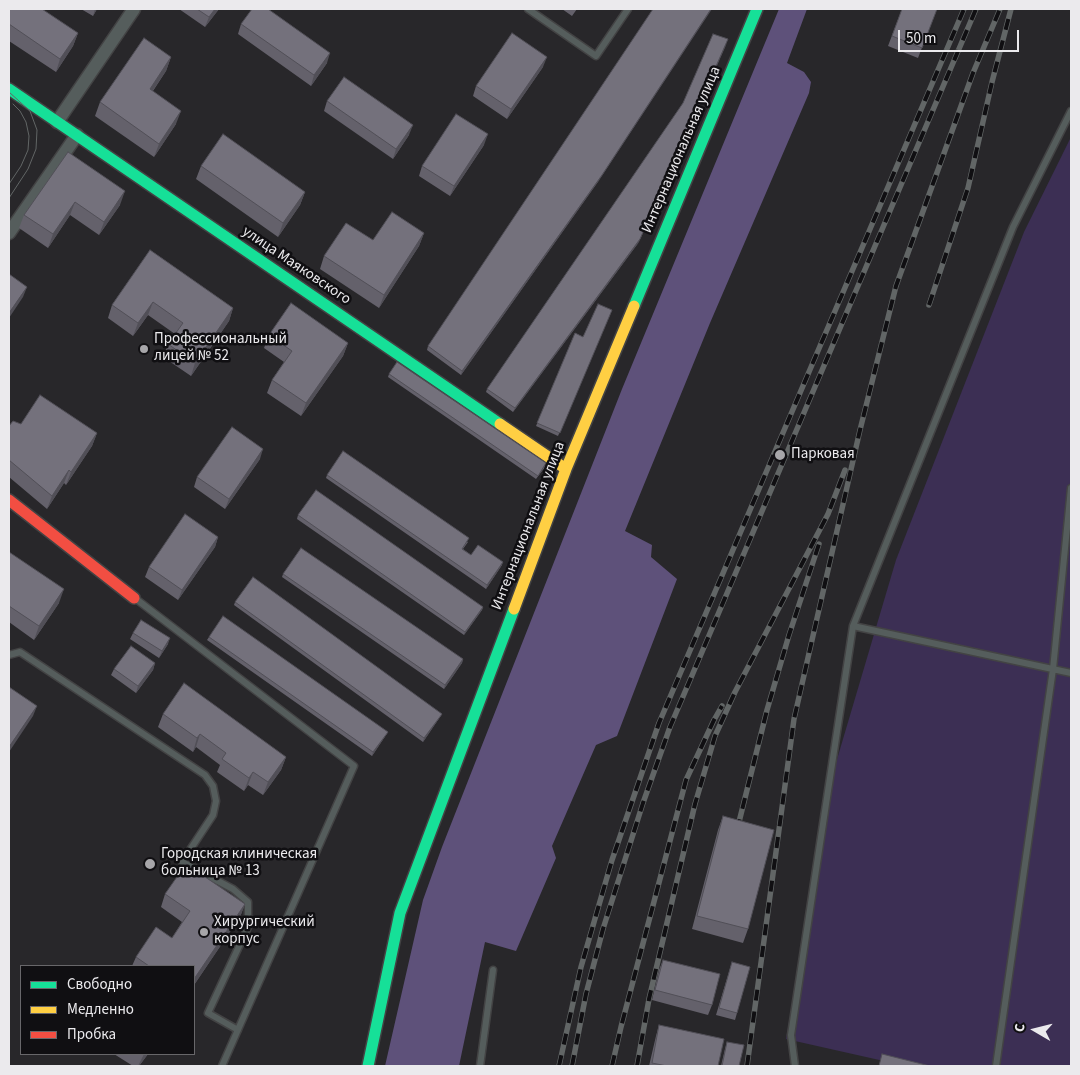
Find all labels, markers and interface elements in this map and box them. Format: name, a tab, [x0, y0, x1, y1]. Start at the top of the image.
scale bar	[900, 20, 1021, 52]
text: 50 m	[906, 28, 936, 49]
street label: Интернациональная улица	[639, 64, 725, 236]
street label: улица Маяковского	[238, 223, 354, 309]
place label: Профессиональный лицей № 52	[154, 331, 287, 366]
marker: Профессиональный лицей № 52	[138, 343, 150, 355]
street label: Интернациональная улица	[489, 439, 569, 613]
place label: Парковая	[791, 446, 855, 464]
marker: Парковая	[773, 448, 787, 462]
place label: Городская клиническая больница № 13	[161, 846, 317, 881]
marker: Городская клиническая больница № 13	[143, 857, 157, 871]
place label: Хирургический корпус	[214, 914, 315, 949]
marker: Хирургический корпус	[198, 926, 210, 938]
legend	[20, 965, 195, 1055]
text: Свободно	[67, 974, 132, 995]
text: Медленно	[67, 999, 134, 1020]
north arrow	[1010, 1005, 1060, 1055]
text: С	[1010, 1022, 1031, 1033]
text: Пробка	[67, 1024, 116, 1045]

